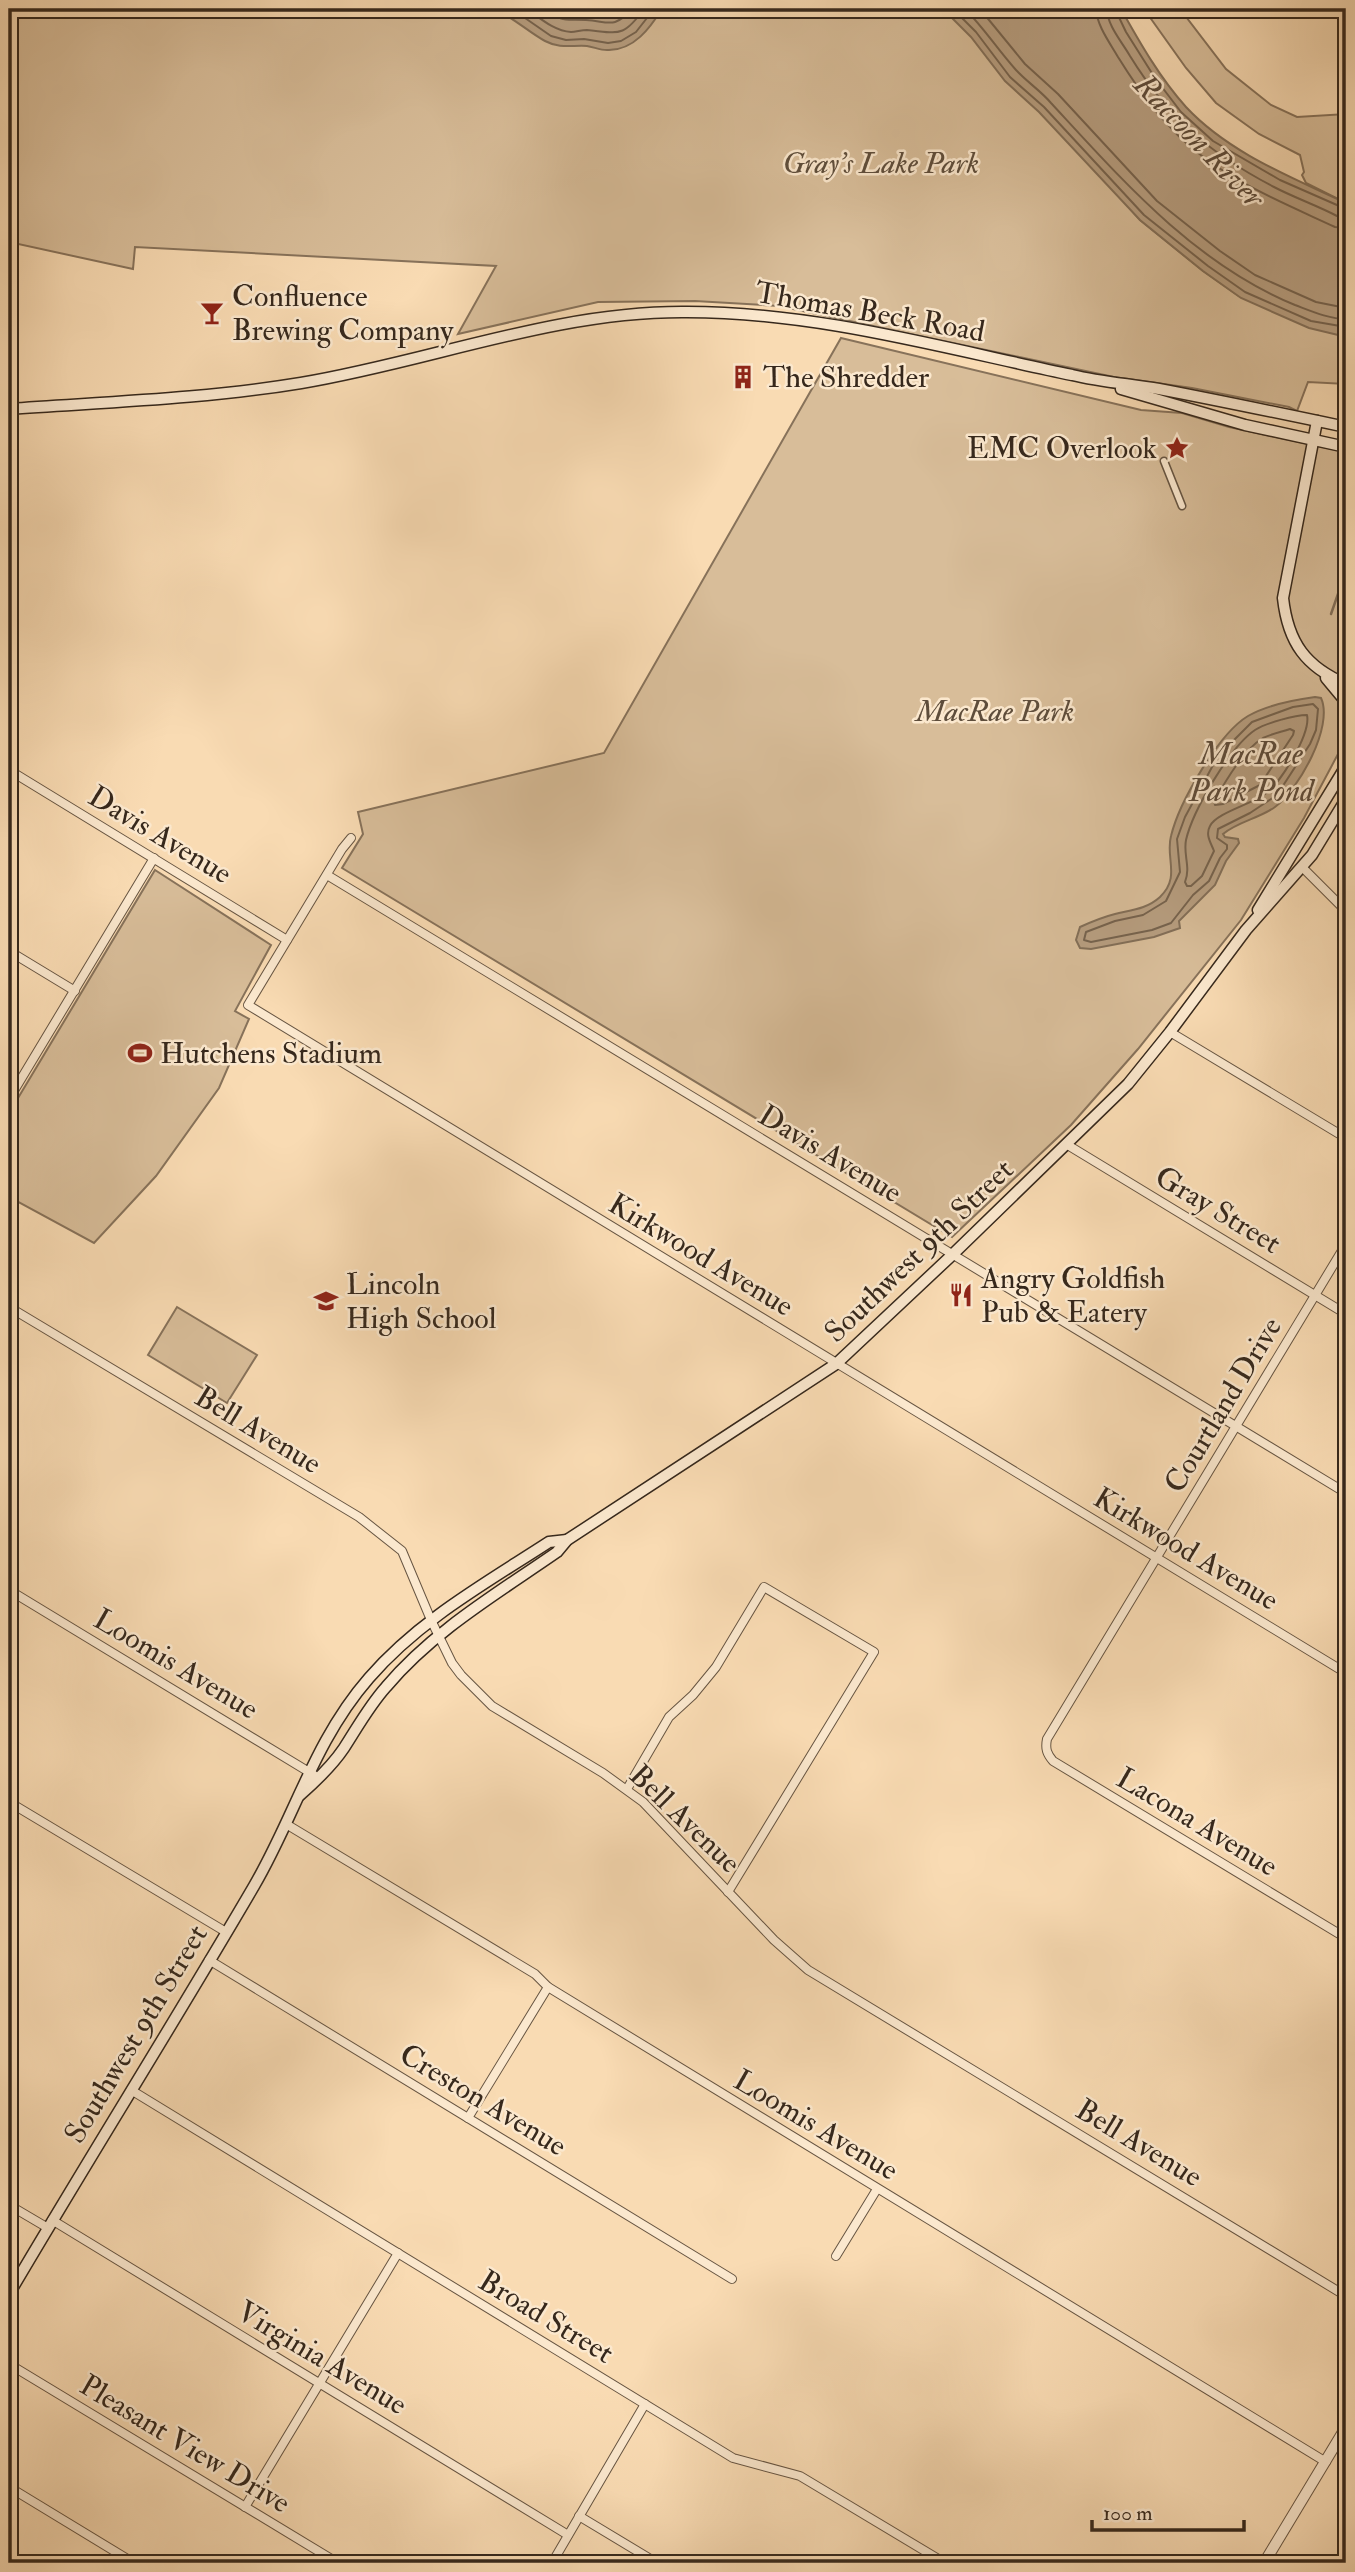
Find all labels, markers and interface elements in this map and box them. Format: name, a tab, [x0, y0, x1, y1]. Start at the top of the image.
water label: Raccoon River	[1124, 65, 1274, 218]
park label: Gray's Lake Park	[783, 145, 979, 182]
street label: Thomas Beck Road	[752, 274, 988, 350]
place label: Confluence Brewing Company	[232, 278, 454, 349]
bar icon: Confluence Brewing Company	[198, 299, 226, 327]
place label: The Shredder	[763, 359, 929, 396]
building icon: The Shredder	[729, 363, 757, 391]
place label: EMC Overlook	[967, 430, 1157, 467]
place icon: EMC Overlook	[1163, 434, 1191, 462]
park label: MacRae Park	[914, 693, 1074, 730]
water label: MacRae Park Pond	[1187, 734, 1316, 811]
street label: Davis Avenue	[82, 778, 238, 892]
place label: Hutchens Stadium	[160, 1035, 382, 1072]
sports icon: Hutchens Stadium	[126, 1039, 154, 1067]
street label: Davis Avenue	[752, 1097, 908, 1211]
street label: Southwest 9th Street	[817, 1151, 1021, 1351]
street label: Gray Street	[1148, 1158, 1288, 1262]
street label: Kirkwood Avenue	[602, 1185, 800, 1325]
place label: Angry Goldfish Pub & Eatery	[980, 1260, 1166, 1331]
place label: Lincoln High School	[346, 1266, 497, 1337]
restaurant icon: Angry Goldfish Pub & Eatery	[947, 1281, 975, 1309]
school or university icon: Lincoln High School	[312, 1287, 340, 1315]
street label: Courtland Drive	[1156, 1311, 1290, 1499]
street label: Bell Avenue	[188, 1378, 328, 1482]
street label: Kirkwood Avenue	[1087, 1479, 1285, 1619]
street label: Loomis Avenue	[87, 1600, 265, 1728]
street label: Bell Avenue	[622, 1757, 748, 1881]
street label: Lacona Avenue	[1110, 1759, 1284, 1885]
street label: Southwest 9th Street	[56, 1918, 216, 2150]
street label: Creston Avenue	[393, 2036, 573, 2164]
street label: Loomis Avenue	[727, 2061, 905, 2189]
street label: Bell Avenue	[1069, 2091, 1209, 2195]
street label: Broad Street	[472, 2262, 620, 2372]
street label: Virginia Avenue	[230, 2293, 414, 2423]
street label: Pleasant View Drive	[73, 2367, 297, 2521]
scale bar	[1092, 2488, 1245, 2532]
text: 100 m	[1103, 2500, 1153, 2527]

